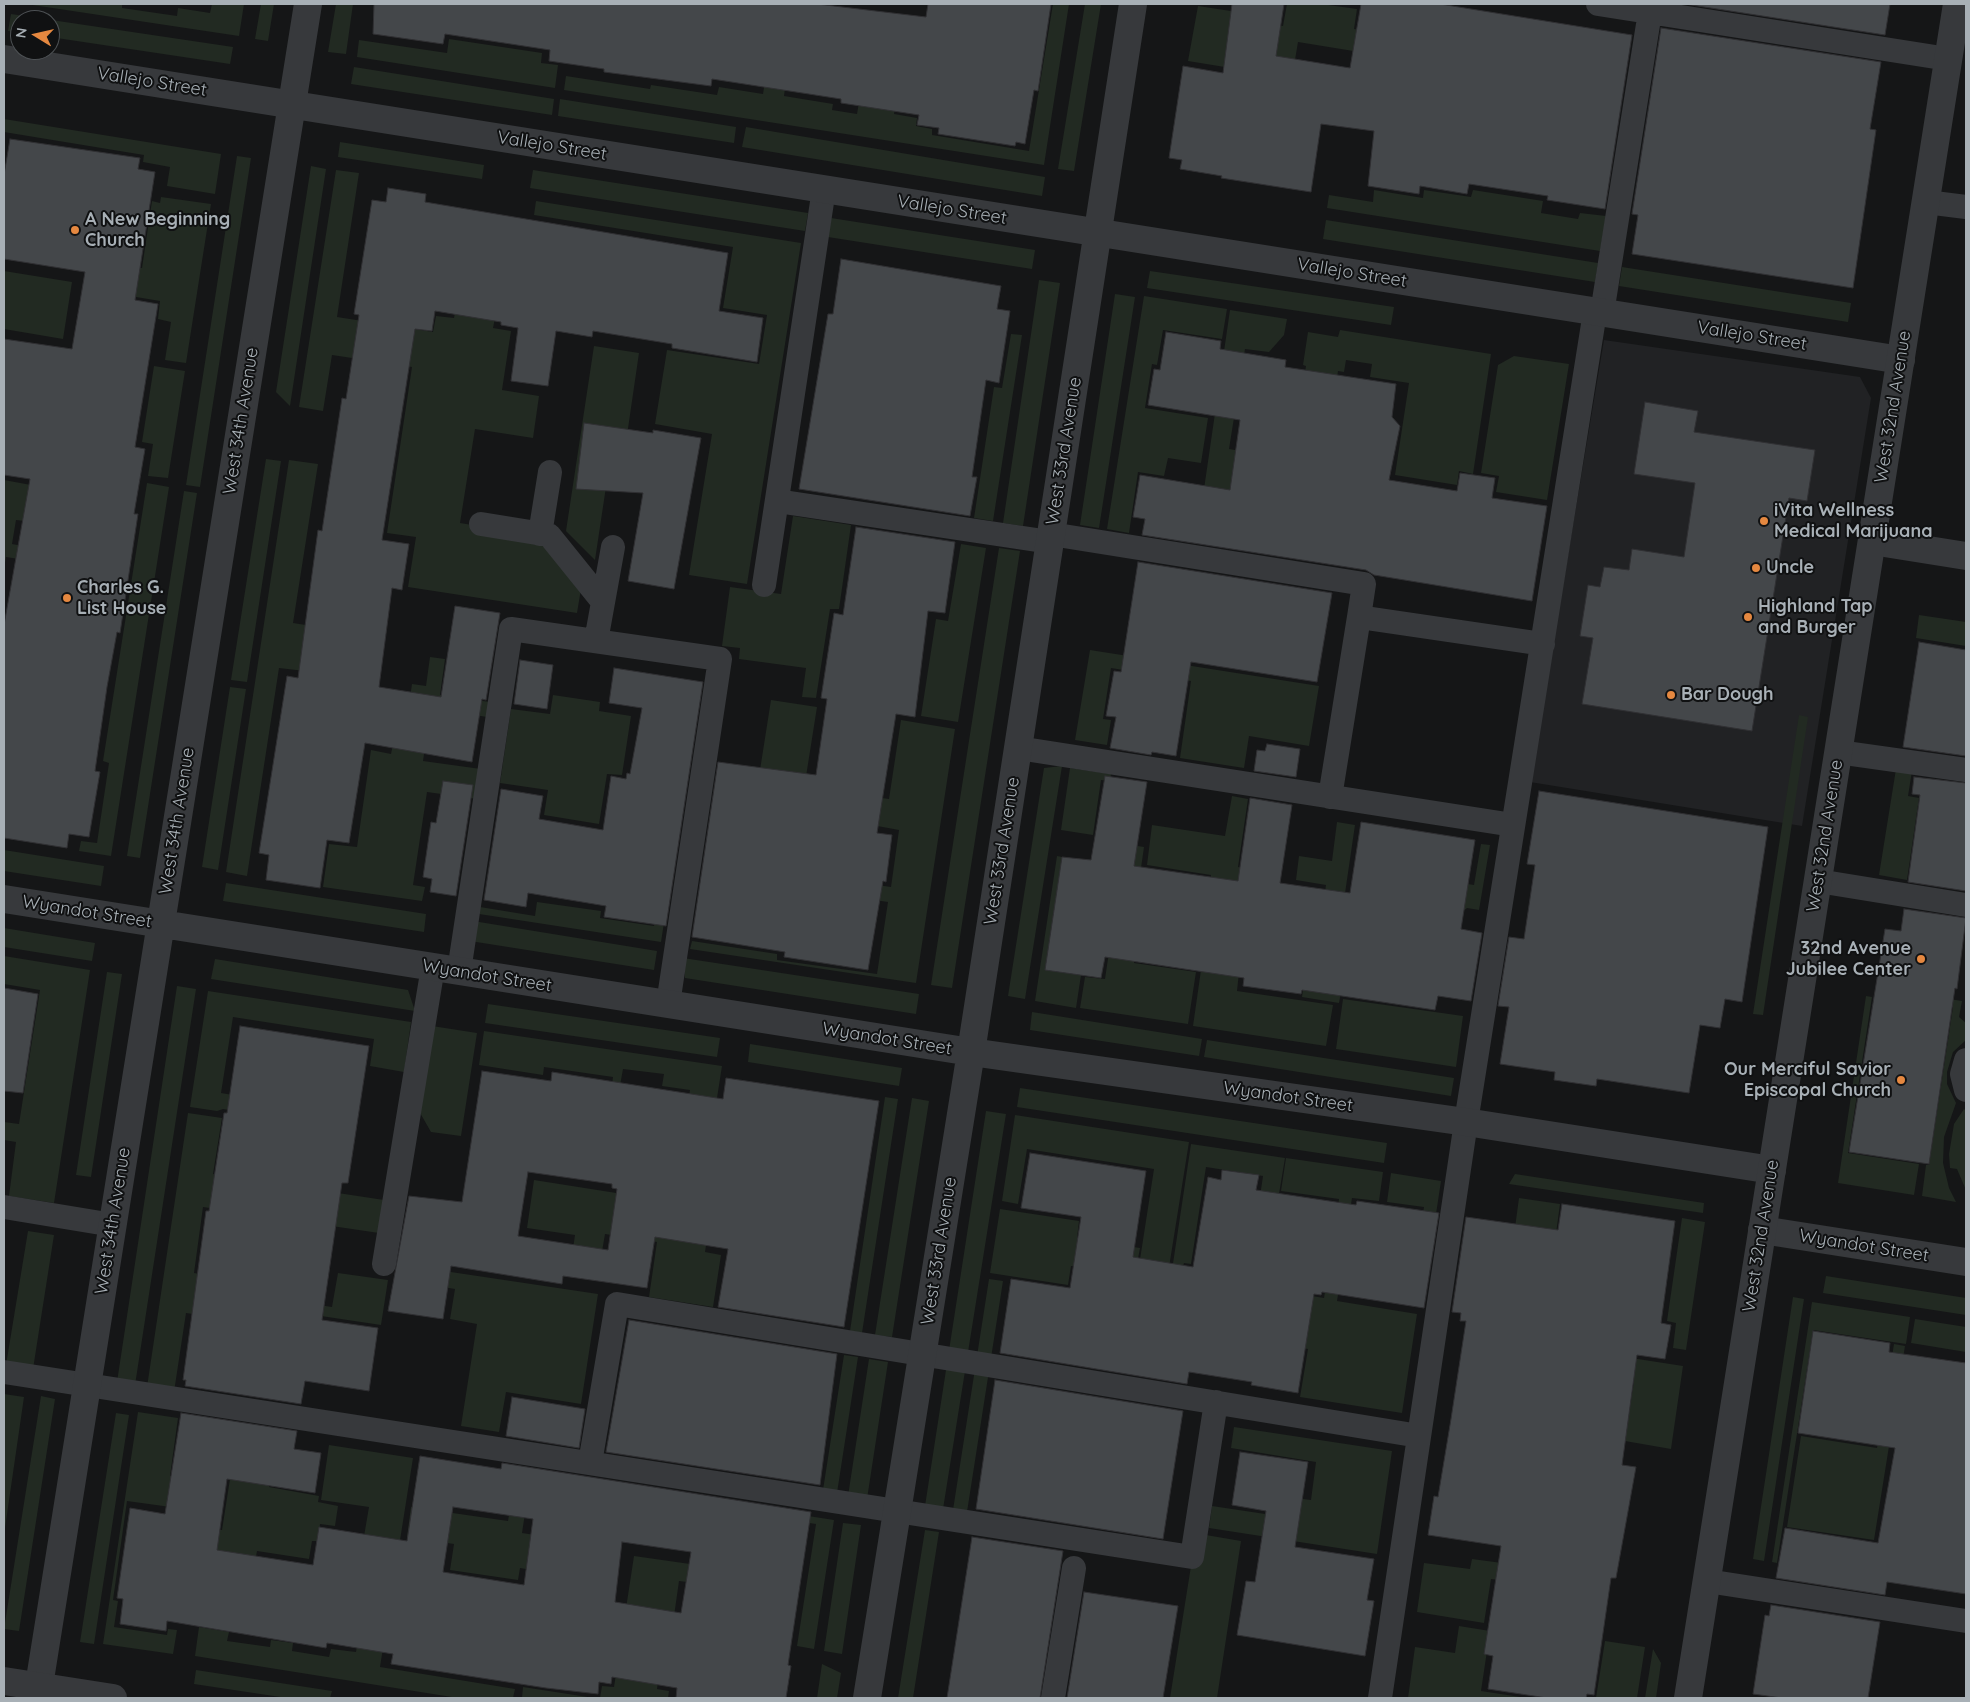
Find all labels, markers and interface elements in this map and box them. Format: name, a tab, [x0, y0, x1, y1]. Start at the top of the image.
north arrow	[10, 10, 60, 60]
text: N	[11, 26, 31, 39]
street label: Vallejo Street	[96, 63, 208, 101]
street label: Vallejo Street	[496, 127, 608, 165]
street label: Vallejo Street	[896, 191, 1008, 229]
place label: A New Beginning Church	[85, 209, 230, 252]
marker: A New Beginning Church	[69, 224, 81, 236]
street label: Vallejo Street	[1296, 254, 1408, 292]
street label: Vallejo Street	[1696, 317, 1808, 355]
street label: West 32nd Avenue	[1870, 329, 1916, 485]
street label: West 34th Avenue	[219, 346, 263, 496]
street label: West 33rd Avenue	[1042, 375, 1086, 527]
place label: iVita Wellness Medical Marijuana	[1774, 500, 1932, 542]
marker: iVita Wellness Medical Marijuana	[1758, 515, 1770, 527]
place label: Uncle	[1766, 557, 1814, 579]
marker: Uncle	[1750, 562, 1762, 574]
place label: Charles G. List House	[77, 577, 166, 620]
marker: Charles G. List House	[61, 592, 73, 604]
place label: Highland Tap and Burger	[1758, 596, 1873, 638]
marker: Highland Tap and Burger	[1742, 611, 1754, 623]
place label: Bar Dough	[1681, 684, 1774, 706]
marker: Bar Dough	[1665, 689, 1677, 701]
street label: West 34th Avenue	[155, 746, 199, 896]
street label: West 32nd Avenue	[1802, 758, 1848, 914]
street label: West 33rd Avenue	[980, 775, 1024, 927]
street label: Wyandot Street	[21, 891, 153, 933]
place label: 32nd Avenue Jubilee Center	[1786, 938, 1911, 981]
marker: 32nd Avenue Jubilee Center	[1915, 953, 1927, 965]
street label: Wyandot Street	[421, 955, 553, 997]
street label: Wyandot Street	[821, 1018, 953, 1060]
place label: Our Merciful Savior Episcopal Church	[1724, 1059, 1891, 1102]
marker: Our Merciful Savior Episcopal Church	[1895, 1074, 1907, 1086]
street label: Wyandot Street	[1222, 1077, 1354, 1117]
street label: West 34th Avenue	[91, 1146, 135, 1296]
street label: West 32nd Avenue	[1738, 1158, 1784, 1314]
street label: West 33rd Avenue	[917, 1175, 961, 1327]
street label: Wyandot Street	[1798, 1225, 1930, 1267]

